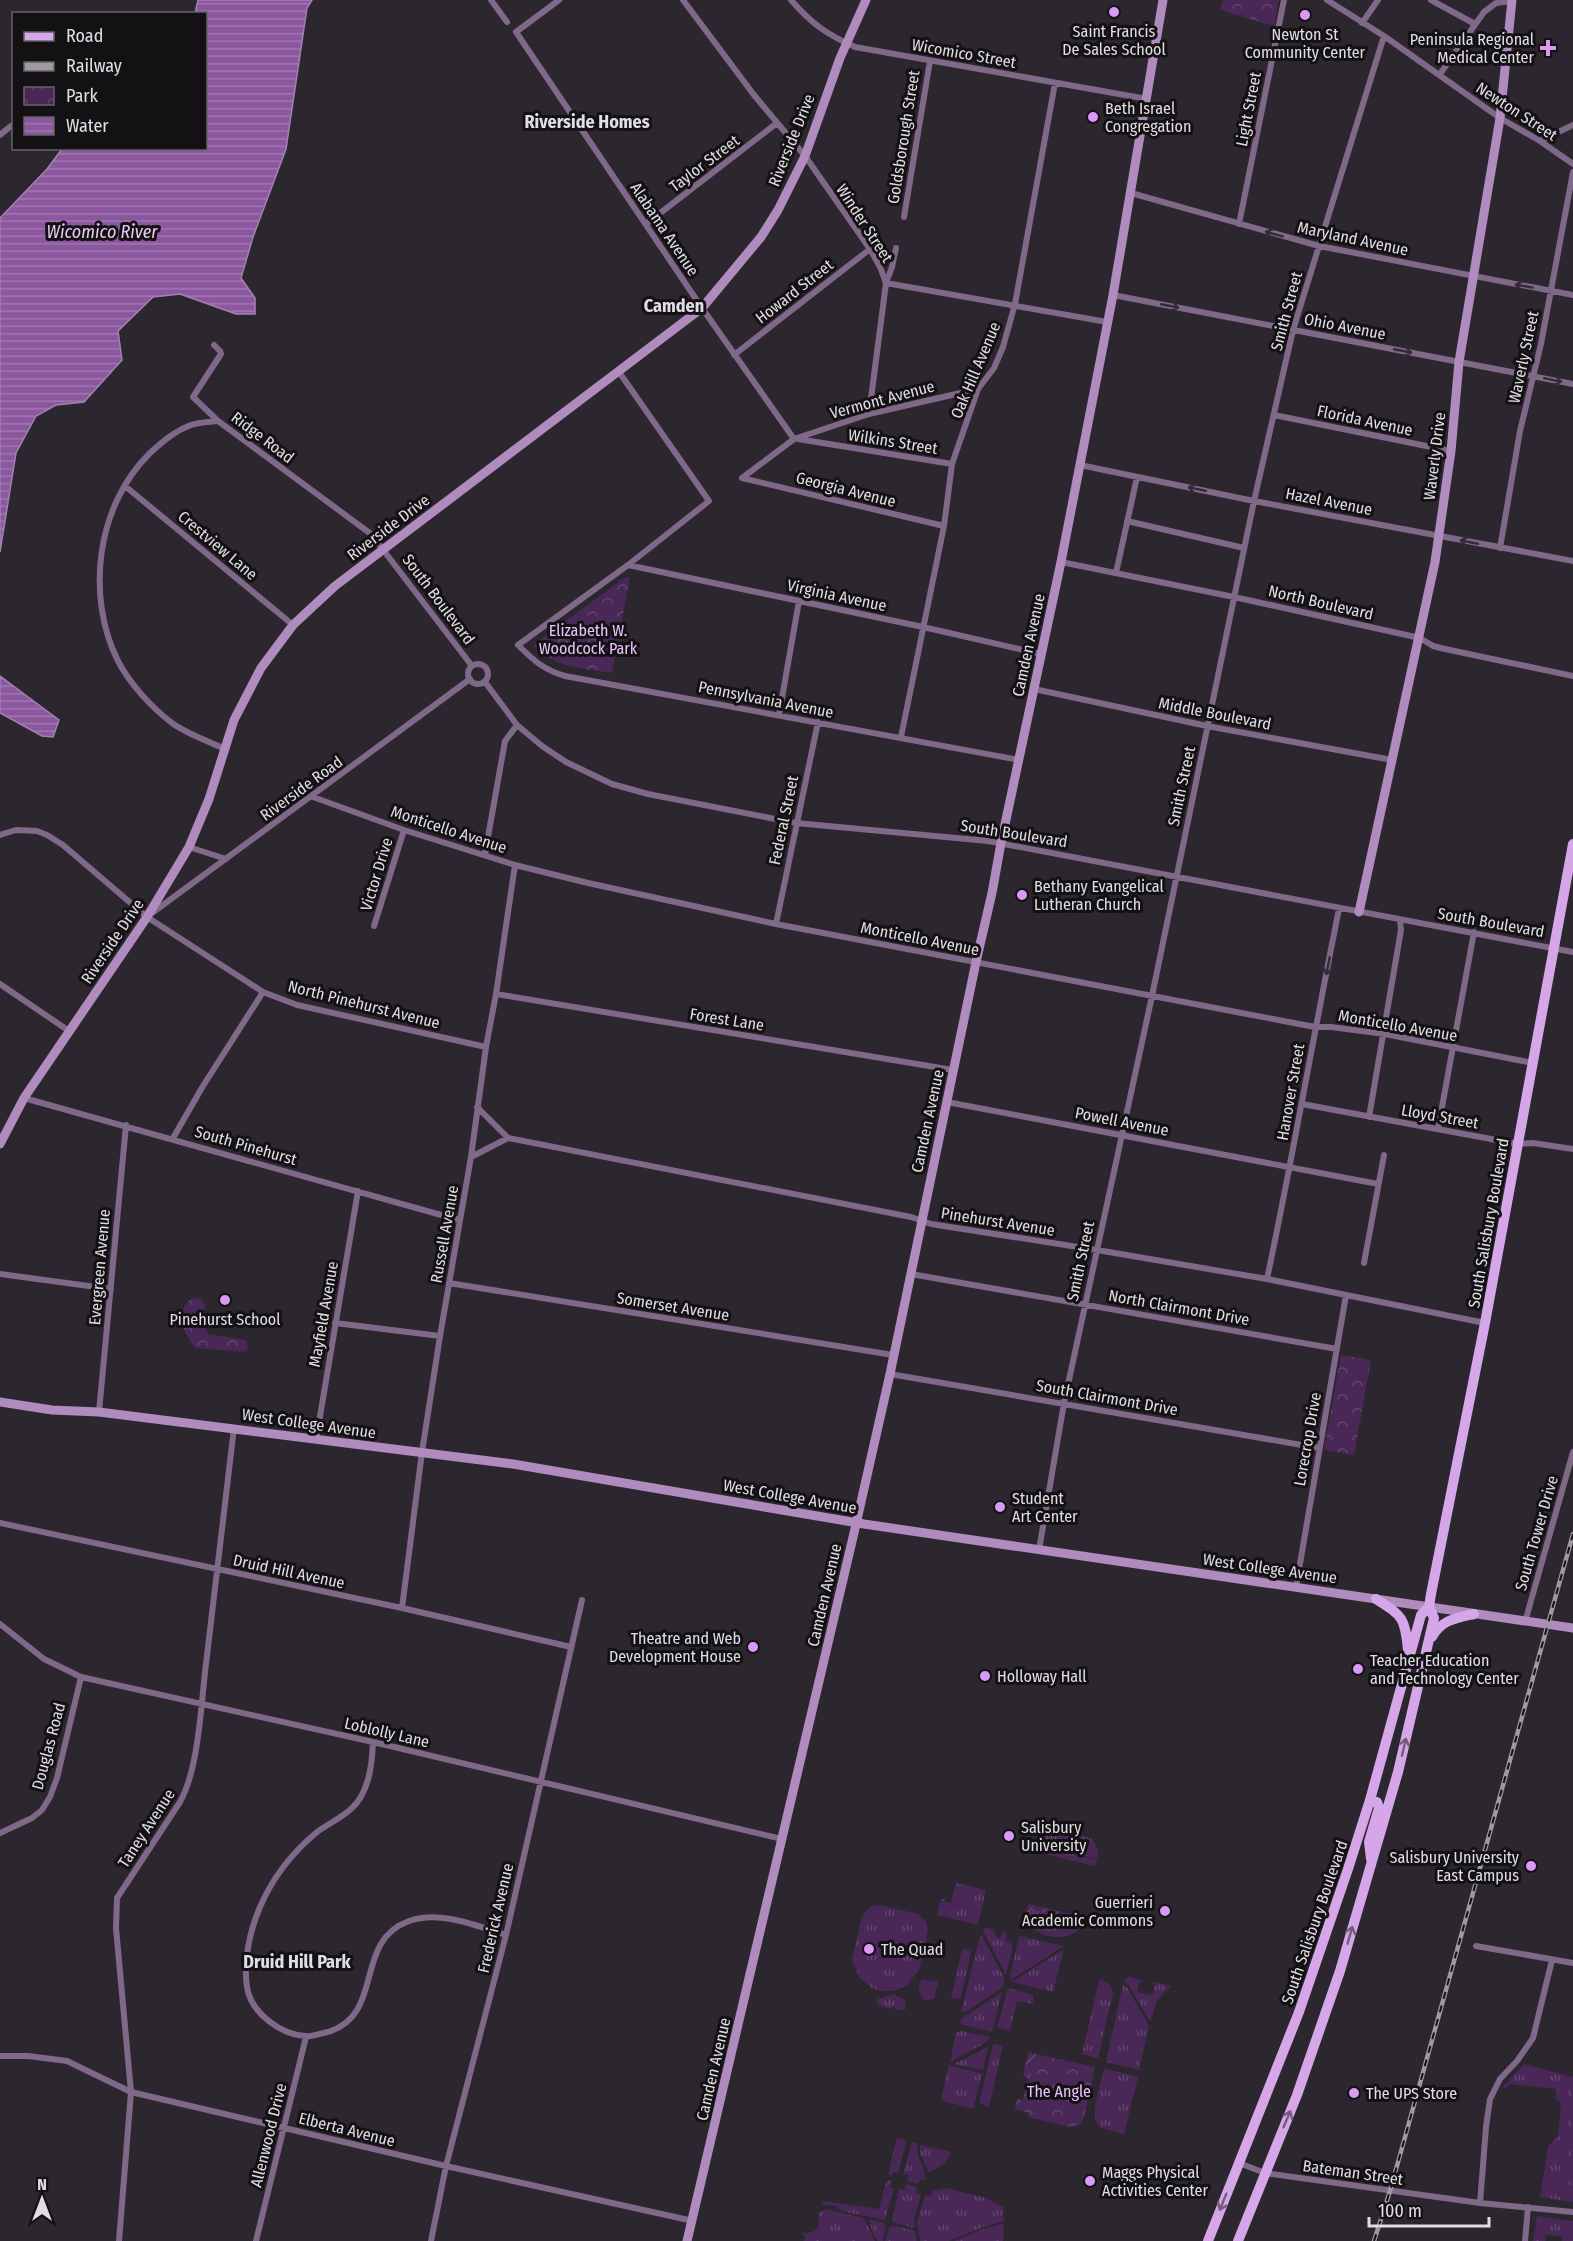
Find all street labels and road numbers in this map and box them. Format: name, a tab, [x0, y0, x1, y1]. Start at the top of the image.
street label: Wicomico Street	[910, 35, 1018, 72]
street label: Goldsborough Street	[884, 68, 924, 205]
street label: Light Street	[1232, 70, 1265, 148]
street label: Newton Street	[1473, 78, 1562, 145]
street label: Riverside Drive	[764, 91, 819, 189]
street label: Taylor Street	[666, 130, 744, 196]
street label: Alabama Avenue	[626, 179, 703, 280]
street label: Winder Street	[832, 181, 897, 267]
street label: Maryland Avenue	[1296, 217, 1410, 260]
street label: Howard Street	[752, 255, 837, 328]
street label: Smith Street	[1267, 269, 1306, 353]
street label: Waverly Street	[1504, 308, 1543, 405]
street label: Ohio Avenue	[1302, 309, 1387, 344]
street label: Oak Hill Avenue	[947, 319, 1004, 421]
street label: Vermont Avenue	[828, 376, 937, 423]
street label: Florida Avenue	[1315, 401, 1415, 440]
street label: Ridge Road	[228, 408, 298, 467]
street label: Waverly Drive	[1420, 411, 1449, 501]
street label: Wilkins Street	[847, 425, 940, 458]
street label: Georgia Avenue	[794, 468, 898, 511]
street label: Hazel Avenue	[1284, 484, 1374, 519]
street label: Riverside Drive	[343, 490, 433, 564]
street label: Crestview Lane	[174, 507, 261, 584]
street label: South Boulevard	[398, 550, 479, 648]
street label: Virginia Avenue	[785, 576, 888, 615]
street label: North Boulevard	[1267, 581, 1375, 624]
street label: Camden Avenue	[1008, 592, 1049, 698]
street label: Pennsylvania Avenue	[697, 677, 835, 722]
street label: Middle Boulevard	[1157, 693, 1273, 734]
street label: Smith Street	[1164, 744, 1199, 828]
street label: Riverside Road	[256, 752, 346, 825]
street label: Federal Street	[765, 773, 802, 867]
street label: Monticello Avenue	[389, 802, 509, 857]
street label: South Boulevard	[959, 816, 1069, 851]
street label: Victor Drive	[356, 835, 397, 913]
street label: Riverside Drive	[77, 895, 148, 987]
street label: South Boulevard	[1436, 904, 1546, 941]
street label: Monticello Avenue	[859, 918, 981, 959]
street label: North Pinehurst Avenue	[286, 976, 442, 1033]
street label: Forest Lane	[688, 1004, 765, 1035]
street label: Monticello Avenue	[1337, 1006, 1459, 1045]
street label: Hanover Street	[1273, 1041, 1308, 1142]
street label: Camden Avenue	[907, 1068, 948, 1174]
street label: Lloyd Street	[1400, 1100, 1481, 1133]
street label: Powell Avenue	[1073, 1103, 1170, 1140]
street label: South Pinehurst	[193, 1122, 300, 1169]
street label: South Salisbury Boulevard	[1464, 1137, 1513, 1310]
street label: Russell Avenue	[427, 1184, 462, 1284]
street label: Pinehurst Avenue	[940, 1203, 1056, 1240]
street label: Evergreen Avenue	[85, 1208, 114, 1326]
street label: Smith Street	[1063, 1219, 1098, 1303]
street label: Mayfield Avenue	[305, 1260, 342, 1368]
street label: North Clairmont Drive	[1107, 1286, 1251, 1329]
street label: Somerset Avenue	[615, 1288, 731, 1325]
street label: South Clairmont Drive	[1034, 1376, 1179, 1419]
street label: Lorecrop Drive	[1290, 1391, 1325, 1487]
street label: West College Avenue	[241, 1405, 377, 1442]
street label: South Tower Drive	[1511, 1473, 1562, 1593]
street label: West College Avenue	[722, 1475, 858, 1518]
street label: Camden Avenue	[803, 1542, 846, 1648]
street label: Druid Hill Avenue	[231, 1550, 347, 1593]
street label: West College Avenue	[1202, 1550, 1338, 1587]
street label: Douglas Road	[28, 1701, 69, 1792]
street label: Loblolly Lane	[343, 1713, 431, 1752]
street label: Taney Avenue	[114, 1785, 179, 1871]
street label: South Salisbury Boulevard	[1277, 1838, 1351, 2007]
street label: Frederick Avenue	[474, 1861, 517, 1975]
street label: Camden Avenue	[692, 2016, 735, 2122]
street label: Allenwood Drive	[246, 2081, 291, 2189]
street label: Elberta Avenue	[297, 2108, 397, 2151]
street label: Bateman Street	[1302, 2156, 1405, 2189]

